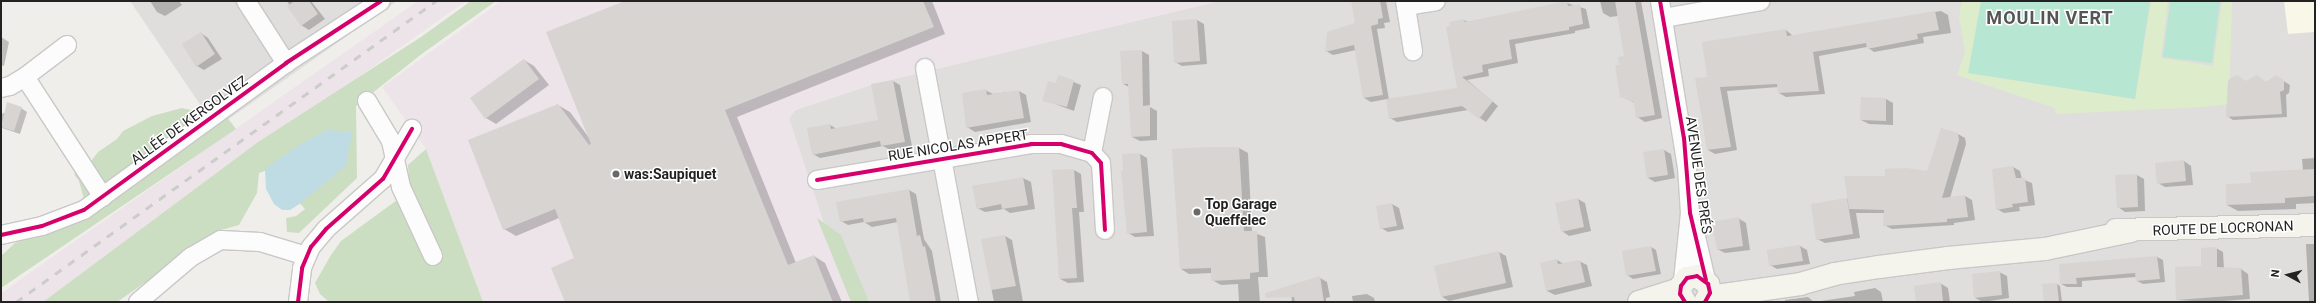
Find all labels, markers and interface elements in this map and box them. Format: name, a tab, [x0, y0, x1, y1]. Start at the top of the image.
district label: MOULIN VERT	[1986, 7, 2114, 29]
street label: ALLÉE DE KERGOLVEZ	[127, 72, 251, 168]
street label: AVENUE DES PRÉS	[1682, 115, 1716, 235]
street label: RUE NICOLAS APPERT	[887, 126, 1029, 164]
place label: was:Saupiquet	[624, 166, 716, 182]
marker: was:Saupiquet	[611, 169, 621, 179]
place label: Top Garage Queffelec	[1205, 196, 1277, 228]
marker: Top Garage Queffelec	[1192, 207, 1202, 217]
street label: ROUTE DE LOCRONAN	[2152, 217, 2294, 239]
north arrow	[2268, 255, 2308, 295]
text: N	[2269, 269, 2283, 278]

